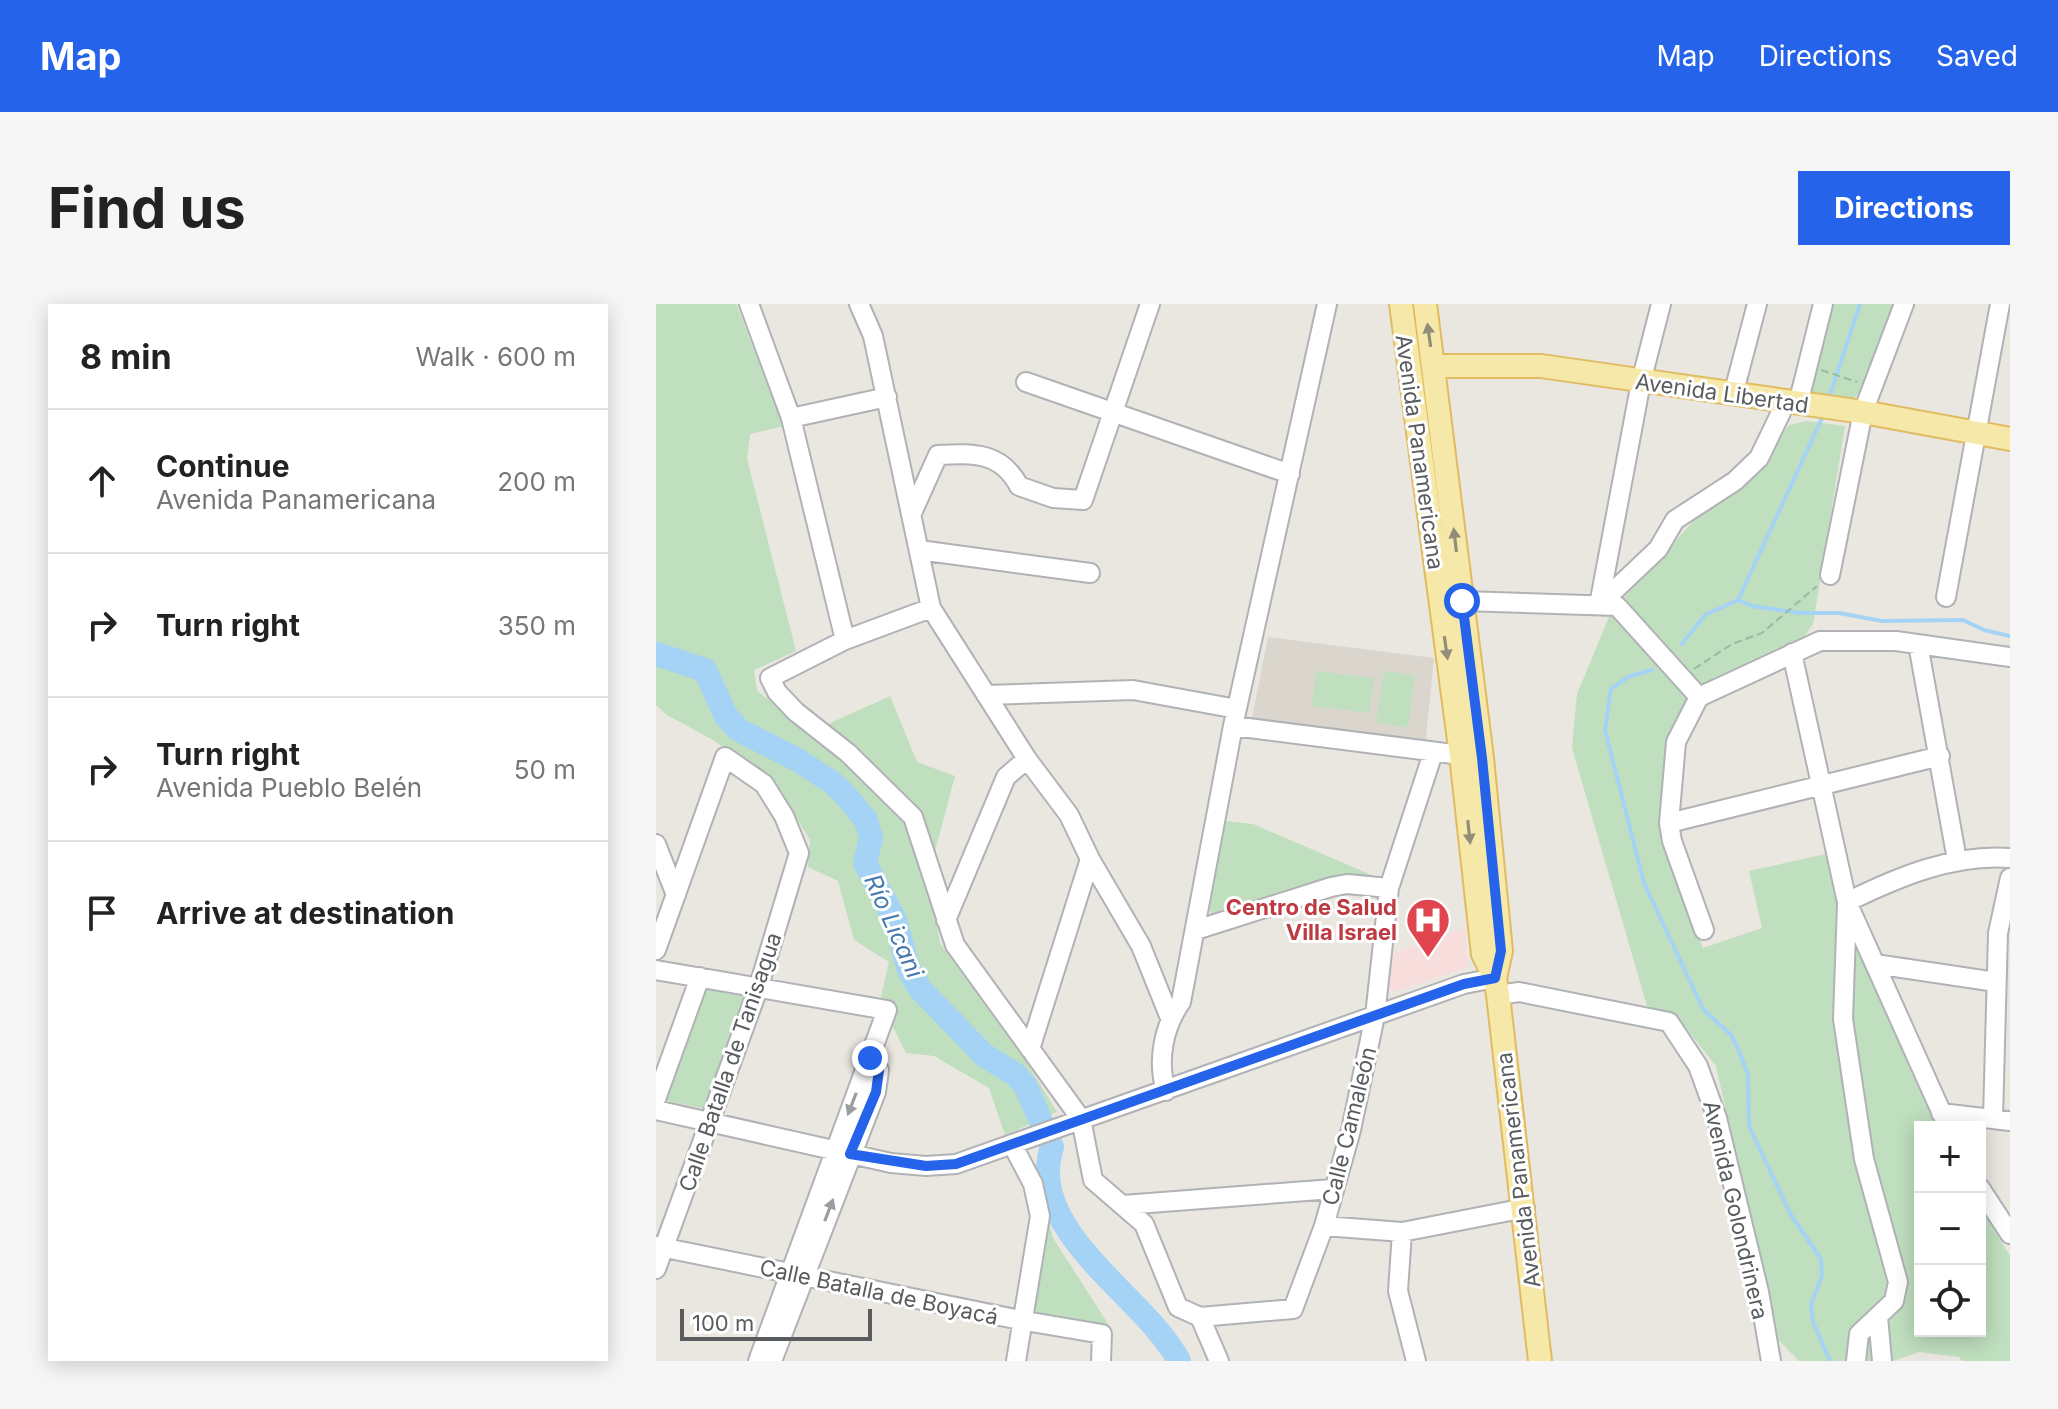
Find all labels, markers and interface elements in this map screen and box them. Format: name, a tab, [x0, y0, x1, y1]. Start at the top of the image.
text: Map	[40, 33, 121, 79]
text: Map	[1656, 39, 1715, 73]
text: Directions	[1759, 39, 1892, 73]
text: Saved	[1936, 39, 2018, 73]
button: Directions	[1798, 171, 2010, 245]
text: Find us	[48, 174, 246, 242]
one-way arrow	[1422, 322, 1435, 347]
street label: Avenida Panamericana	[1391, 333, 1449, 571]
text: 8 min	[80, 336, 172, 377]
text: Walk · 600 m	[415, 341, 576, 372]
street label: Avenida Libertad	[1634, 368, 1810, 418]
text: Continue	[156, 448, 290, 484]
icon: ahead	[80, 459, 124, 503]
text: 200 m	[497, 466, 576, 497]
text: Avenida Panamericana	[156, 484, 436, 515]
one-way arrow	[1448, 527, 1461, 552]
route start	[1444, 583, 1480, 619]
icon: right	[80, 603, 124, 647]
text: Turn right	[156, 607, 300, 643]
text: 350 m	[498, 610, 576, 641]
one-way arrow	[1440, 636, 1453, 661]
text: Turn right	[156, 736, 300, 772]
icon: right	[80, 747, 124, 791]
text: 50 m	[514, 754, 576, 785]
text: Avenida Pueblo Belén	[156, 772, 422, 803]
one-way arrow	[1463, 820, 1476, 845]
water label: Río Licani	[858, 870, 930, 983]
icon: arrive	[80, 891, 124, 935]
place label: Centro de Salud Villa Israel	[1226, 894, 1397, 945]
text: Arrive at destination	[156, 895, 454, 931]
hospital icon: Centro de Salud Villa Israel	[1404, 896, 1452, 959]
street label: Calle Batalla de Tanisagua	[673, 929, 787, 1195]
route end	[852, 1040, 888, 1076]
street label: Calle Camaleón	[1317, 1044, 1381, 1208]
street label: Avenida Panamericana	[1491, 1051, 1545, 1289]
one-way arrow	[845, 1093, 858, 1117]
street label: Avenida Golondrinera	[1698, 1098, 1774, 1322]
map controls	[1914, 1121, 1986, 1337]
button: +	[1914, 1121, 1986, 1193]
button: −	[1914, 1193, 1986, 1265]
one-way arrow	[823, 1198, 836, 1222]
street label: Calle Batalla de Boyacá	[757, 1254, 1001, 1330]
button: locate	[1914, 1265, 1986, 1337]
scale bar	[680, 1305, 872, 1341]
text: 100 m	[692, 1310, 754, 1336]

